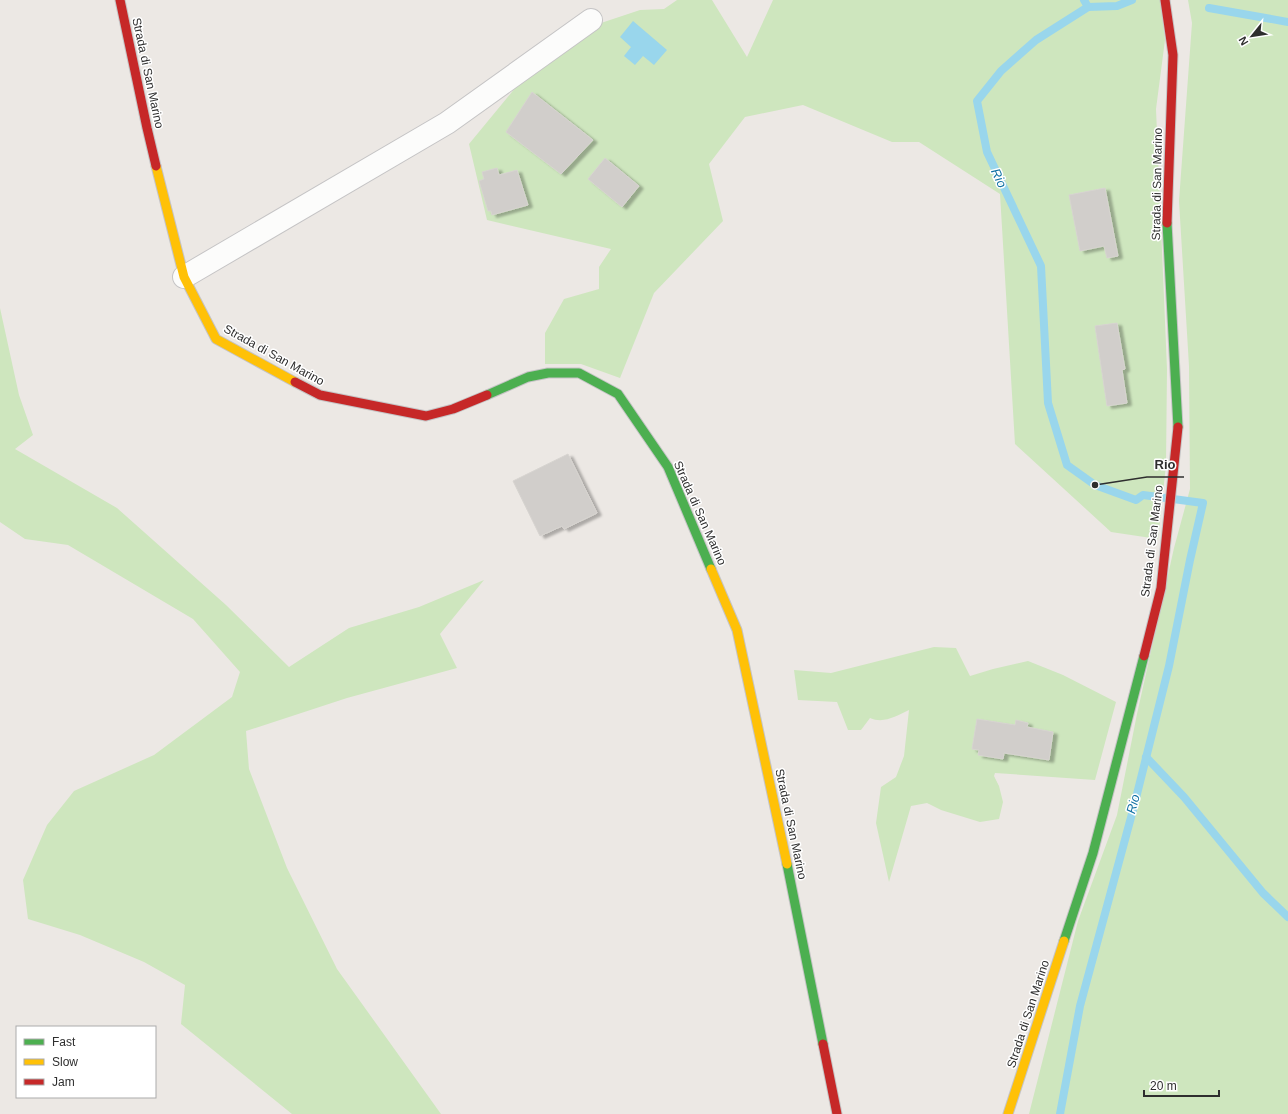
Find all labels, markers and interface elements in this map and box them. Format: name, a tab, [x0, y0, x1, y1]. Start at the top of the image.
street label: Strada di San Marino	[129, 16, 167, 130]
north arrow	[1232, 16, 1272, 56]
text: N	[1236, 35, 1251, 47]
street label: Strada di San Marino	[1149, 127, 1165, 240]
water label: Rio	[988, 166, 1010, 190]
street label: Strada di San Marino	[221, 322, 327, 389]
callout: Rio	[1147, 452, 1184, 477]
text: Rio	[1155, 457, 1176, 472]
street label: Strada di San Marino	[671, 459, 729, 568]
street label: Strada di San Marino	[1138, 484, 1166, 598]
street label: Strada di San Marino	[772, 767, 810, 881]
water label: Rio	[1123, 793, 1143, 815]
street label: Strada di San Marino	[1004, 958, 1052, 1070]
legend	[16, 1026, 156, 1098]
text: Fast	[52, 1035, 76, 1049]
text: Slow	[52, 1055, 78, 1069]
scale bar	[1144, 1072, 1219, 1098]
text: Jam	[52, 1075, 75, 1089]
text: 20 m	[1150, 1079, 1177, 1093]

